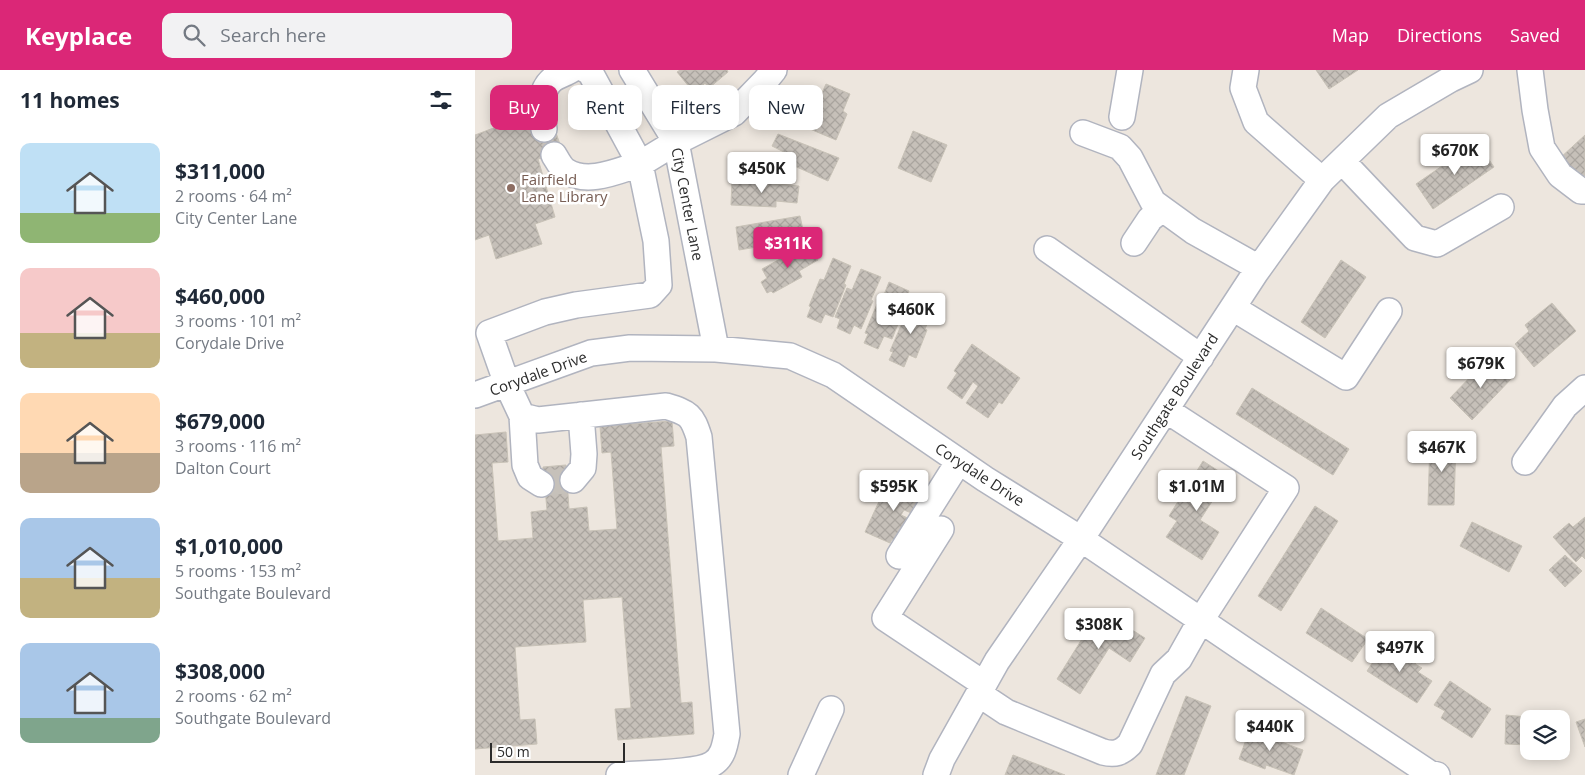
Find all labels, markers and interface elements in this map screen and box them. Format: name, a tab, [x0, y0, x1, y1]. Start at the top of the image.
search box	[162, 13, 512, 58]
text: Keyplace	[25, 19, 132, 52]
icon: search	[180, 21, 208, 49]
text: Search here	[220, 22, 326, 48]
text: Map	[1332, 23, 1369, 47]
text: Directions	[1397, 23, 1482, 47]
text: Saved	[1510, 23, 1560, 47]
chip: Buy	[490, 85, 558, 130]
chip: Rent	[568, 85, 642, 130]
chip: Filters	[652, 85, 739, 130]
chip: New	[749, 85, 823, 130]
text: 11 homes	[20, 86, 120, 114]
icon: filters	[427, 86, 455, 114]
pin: $670K	[1420, 134, 1490, 176]
text: $670K	[1431, 139, 1479, 161]
street label: City Center Lane	[667, 146, 709, 262]
pin: $450K	[727, 152, 797, 194]
text: $311,000	[175, 157, 265, 185]
text: $450K	[738, 157, 786, 179]
icon: home	[60, 163, 120, 223]
place label: Fairfield Lane Library	[521, 169, 608, 206]
marker: Fairfield Lane Library	[505, 182, 517, 194]
text: 2 rooms · 64 m²	[175, 185, 292, 207]
text: City Center Lane	[175, 207, 297, 229]
pin: $311K	[753, 226, 823, 269]
text: $311K	[764, 232, 812, 254]
text: $460,000	[175, 282, 265, 310]
icon: home	[60, 288, 120, 348]
pin: $460K	[876, 292, 946, 335]
text: $460K	[887, 298, 935, 320]
text: 3 rooms · 101 m²	[175, 310, 301, 332]
street label: Southgate Boulevard	[1126, 329, 1222, 463]
text: Corydale Drive	[175, 332, 284, 354]
street label: Corydale Drive	[486, 346, 590, 400]
pin: $679K	[1446, 346, 1516, 389]
text: $679K	[1457, 352, 1505, 374]
text: $679,000	[175, 407, 265, 435]
icon: home	[60, 413, 120, 473]
pin: $467K	[1407, 430, 1477, 473]
text: 3 rooms · 116 m²	[175, 435, 301, 457]
text: $467K	[1418, 436, 1466, 458]
street label: Corydale Drive	[932, 438, 1028, 510]
text: Dalton Court	[175, 457, 271, 479]
pin: $595K	[859, 470, 929, 512]
pin: $1.01M	[1156, 470, 1238, 512]
text: $595K	[870, 475, 918, 497]
text: $1.01M	[1169, 475, 1225, 497]
text: $1,010,000	[175, 532, 283, 560]
icon: home	[60, 538, 120, 598]
text: 5 rooms · 153 m²	[175, 560, 301, 582]
text: Southgate Boulevard	[175, 582, 331, 604]
pin: $308K	[1064, 608, 1134, 650]
text: $308K	[1075, 613, 1123, 635]
pin: $497K	[1365, 630, 1435, 673]
text: $497K	[1376, 636, 1424, 658]
text: $308,000	[175, 657, 265, 685]
icon: home	[60, 663, 120, 723]
text: 2 rooms · 62 m²	[175, 685, 292, 707]
text: Southgate Boulevard	[175, 707, 331, 729]
pin: $440K	[1235, 710, 1305, 752]
map controls	[1520, 710, 1570, 760]
button: layers	[1520, 710, 1570, 760]
text: $440K	[1246, 715, 1294, 737]
scale bar	[490, 740, 625, 763]
text: 50 m	[497, 742, 530, 761]

